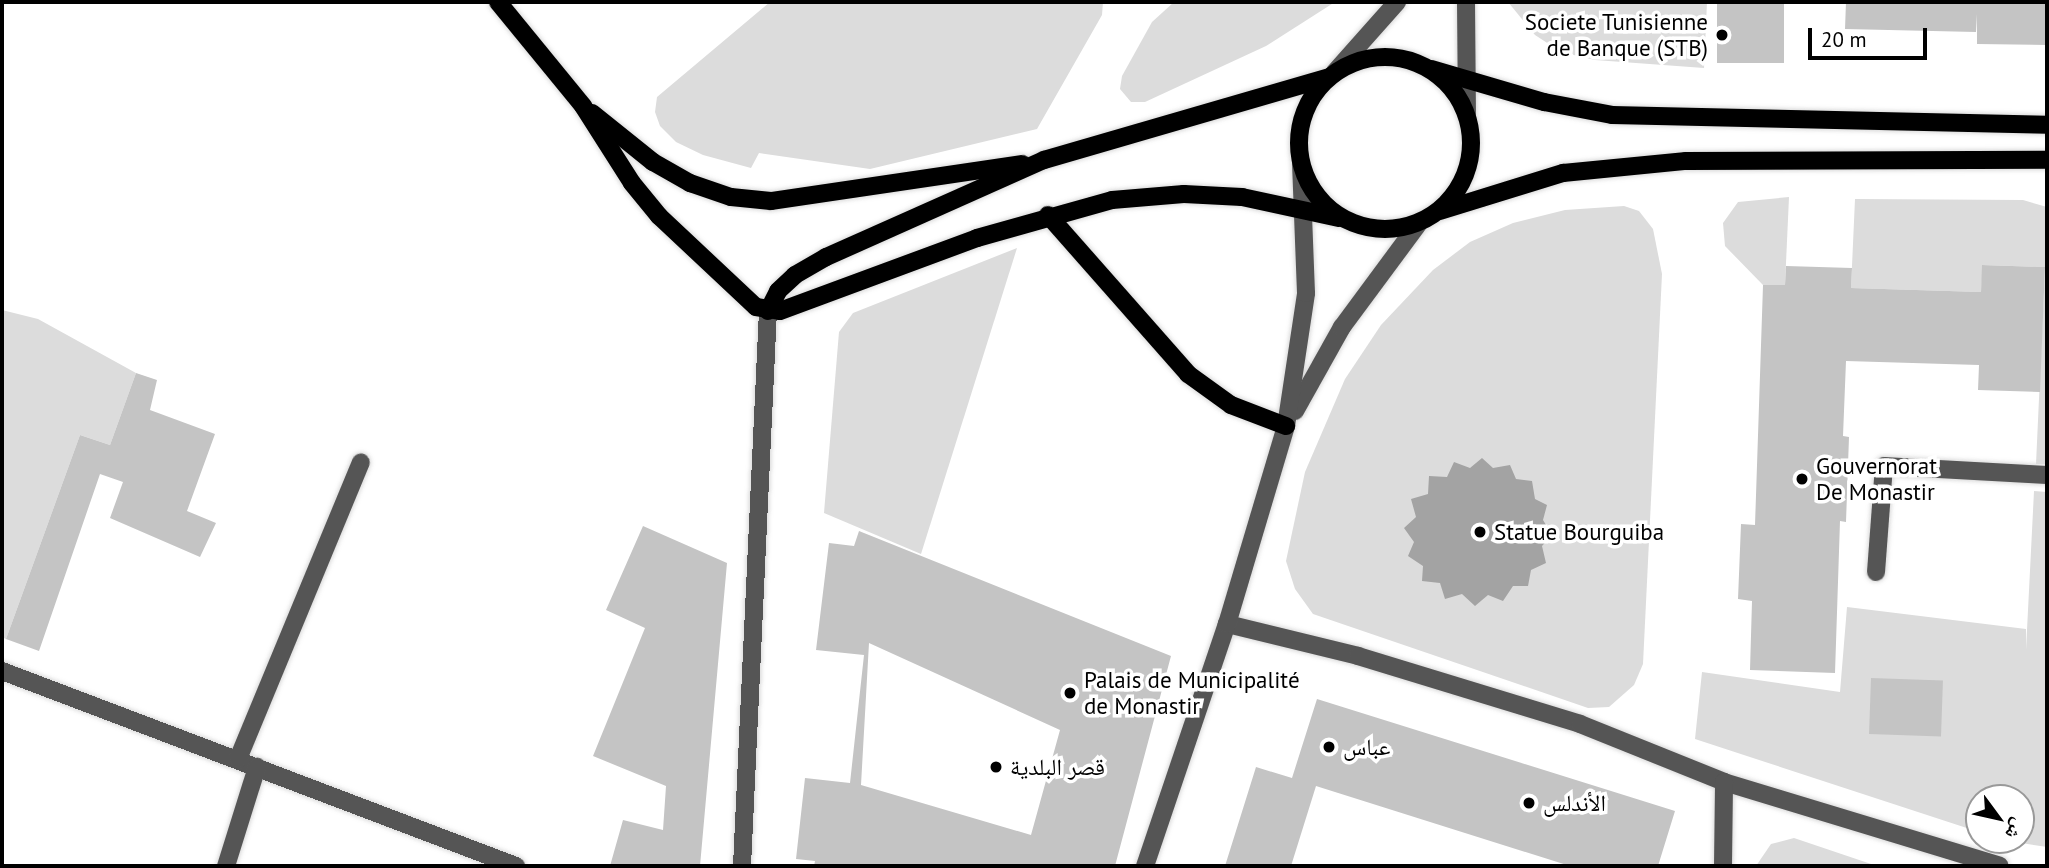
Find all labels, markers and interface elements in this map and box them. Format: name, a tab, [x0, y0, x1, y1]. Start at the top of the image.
place label: Societe Tunisienne de Banque (STB)	[1524, 8, 1708, 62]
scale bar	[1811, 14, 1930, 58]
text: 20 m	[1821, 26, 1867, 53]
marker: Societe Tunisienne de Banque (STB)	[1714, 27, 1730, 43]
place label: Gouvernorat De Monastir	[1816, 452, 1937, 506]
marker: Gouvernorat De Monastir	[1794, 471, 1810, 487]
place label: Statue Bourguiba	[1494, 518, 1664, 546]
marker: Statue Bourguiba	[1472, 524, 1488, 540]
place label: Palais de Municipalité de Monastir	[1084, 666, 1300, 720]
marker: Palais de Municipalité de Monastir	[1062, 685, 1078, 701]
place label: عباس	[1343, 733, 1390, 761]
marker: عباس	[1321, 739, 1337, 755]
place label: قصر البلدية	[1010, 753, 1105, 781]
marker: قصر البلدية	[988, 759, 1004, 775]
north arrow	[1965, 784, 2035, 854]
place label: الأندلس	[1543, 789, 1606, 817]
marker: الأندلس	[1521, 795, 1537, 811]
text: ش	[2000, 814, 2031, 844]

